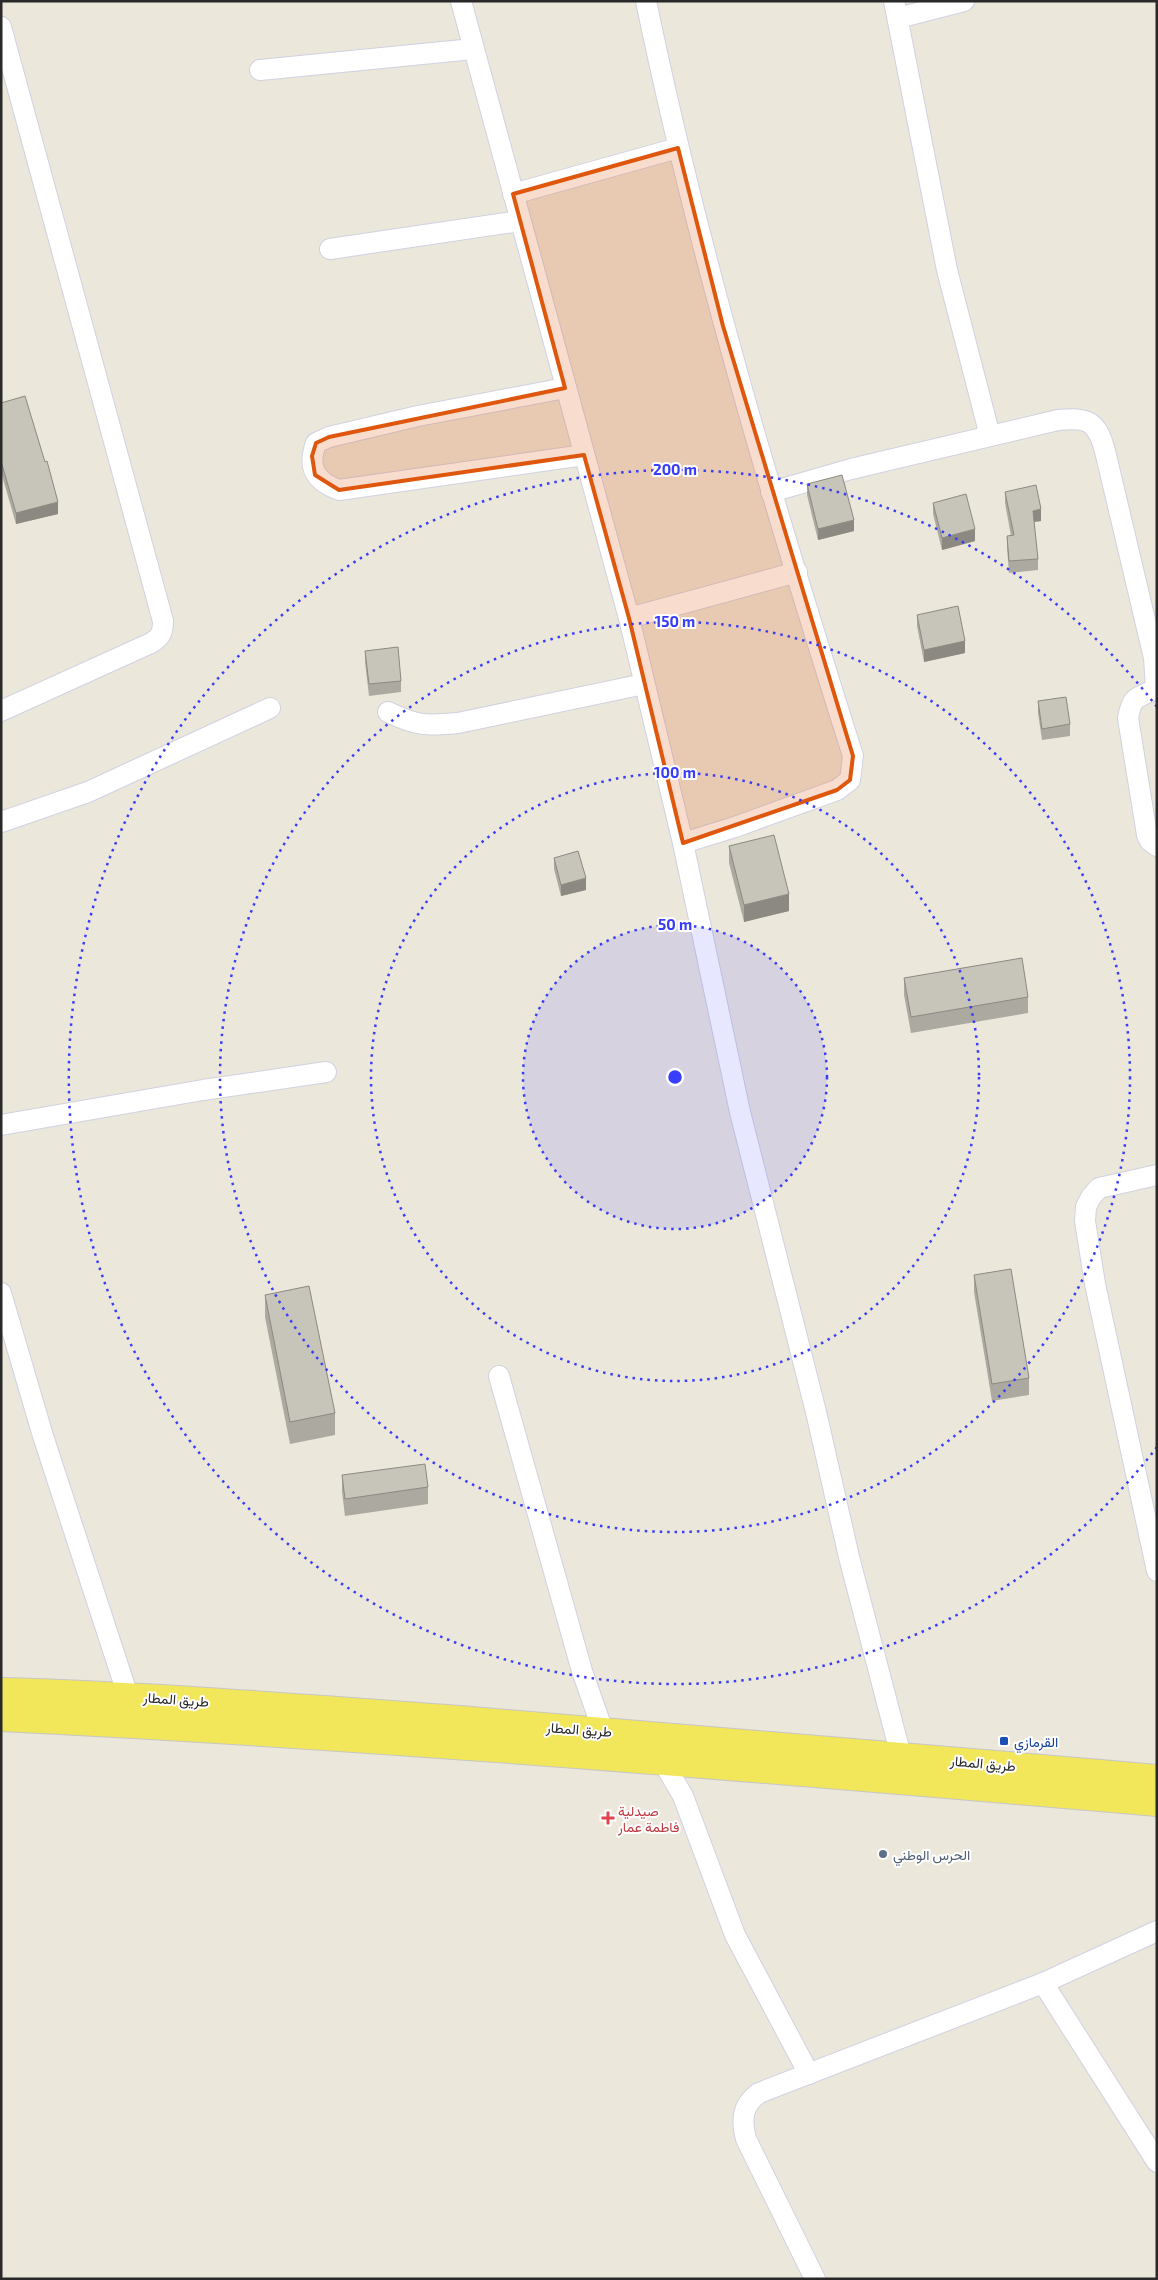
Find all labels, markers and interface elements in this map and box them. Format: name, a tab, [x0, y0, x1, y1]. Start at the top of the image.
text: 200 m	[653, 460, 697, 478]
text: 150 m	[655, 612, 695, 630]
text: 100 m	[654, 763, 696, 781]
text: 50 m	[658, 915, 692, 933]
centre of rings	[666, 1068, 684, 1086]
street label: طريق المطار	[141, 1688, 210, 1711]
street label: طريق المطار	[544, 1718, 613, 1741]
place label: القرمازي	[1014, 1733, 1058, 1754]
marker: القرمازي	[998, 1735, 1010, 1747]
street label: طريق المطار	[948, 1752, 1017, 1775]
place label: صيدلية فاطمة عمار	[617, 1802, 679, 1836]
marker: صيدلية فاطمة عمار	[602, 1812, 614, 1824]
place label: الحرس الوطني	[893, 1846, 970, 1867]
marker: الحرس الوطني	[877, 1848, 889, 1860]

